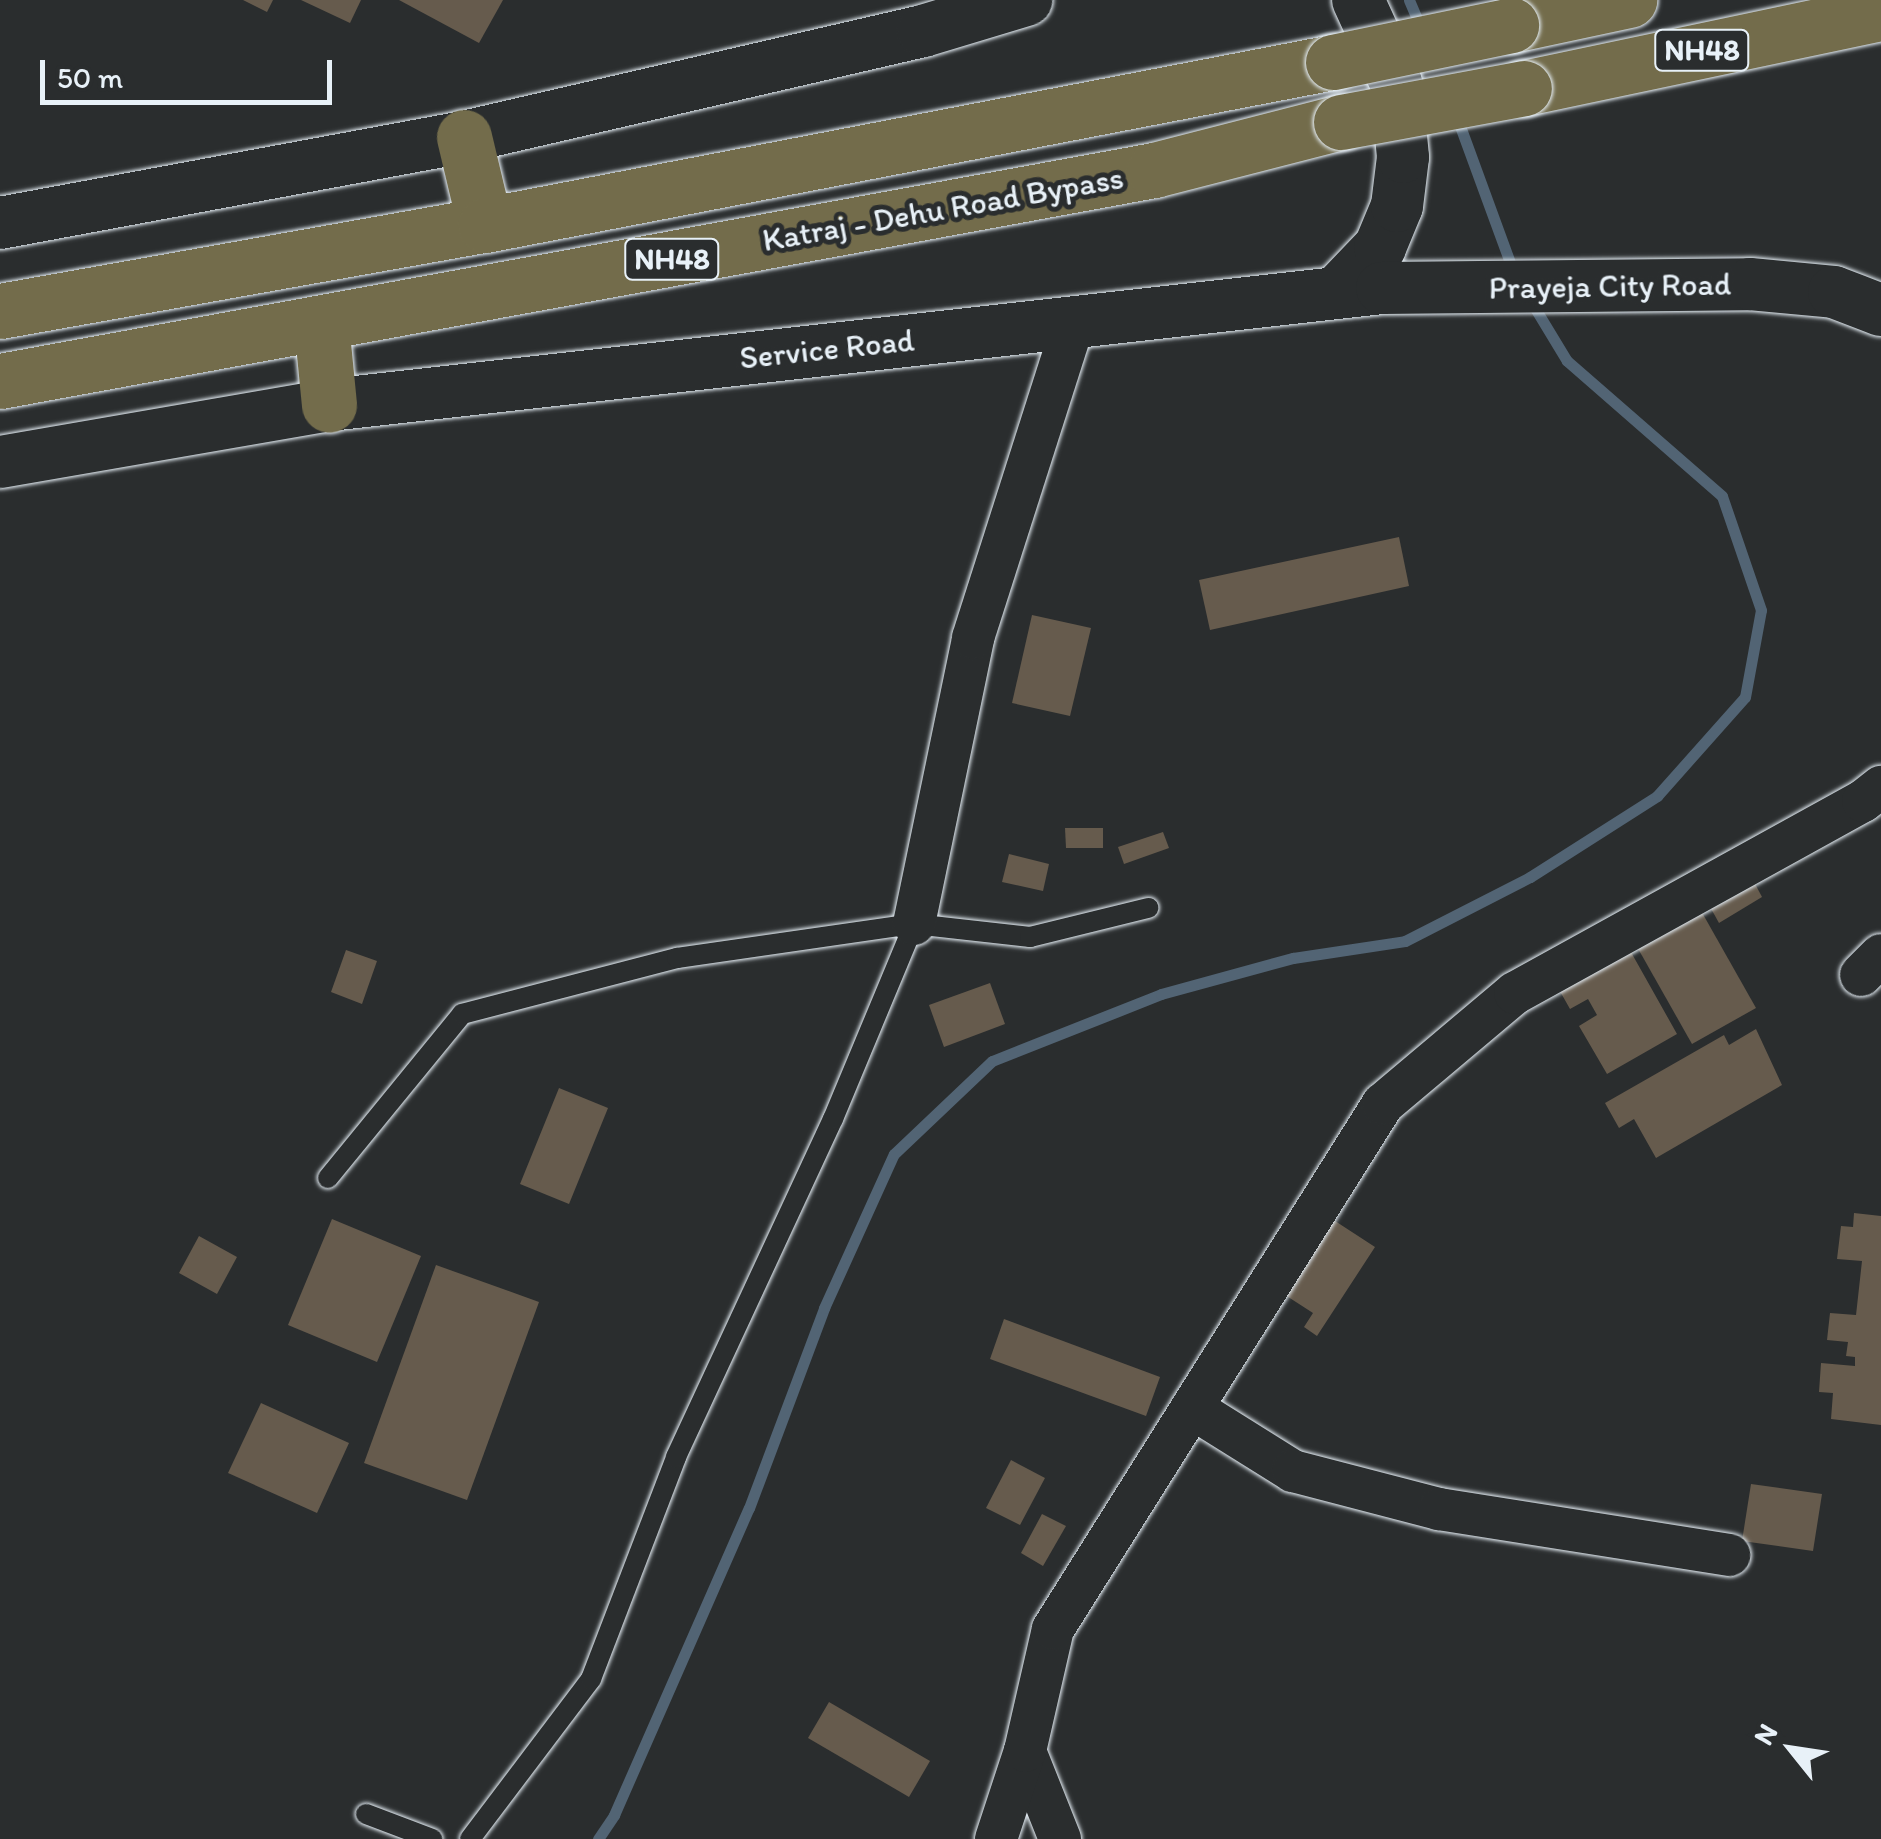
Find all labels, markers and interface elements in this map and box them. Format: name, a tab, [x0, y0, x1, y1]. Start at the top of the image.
road number: NH48	[1652, 25, 1752, 75]
scale bar	[45, 40, 338, 102]
text: 50 m	[57, 59, 123, 96]
street label: Katraj - Dehu Road Bypass	[761, 159, 1125, 259]
road number: NH48	[622, 234, 722, 284]
street label: Prayeja City Road	[1489, 265, 1731, 307]
street label: Service Road	[738, 321, 916, 377]
north arrow	[1741, 1699, 1841, 1799]
text: N	[1746, 1717, 1784, 1751]

